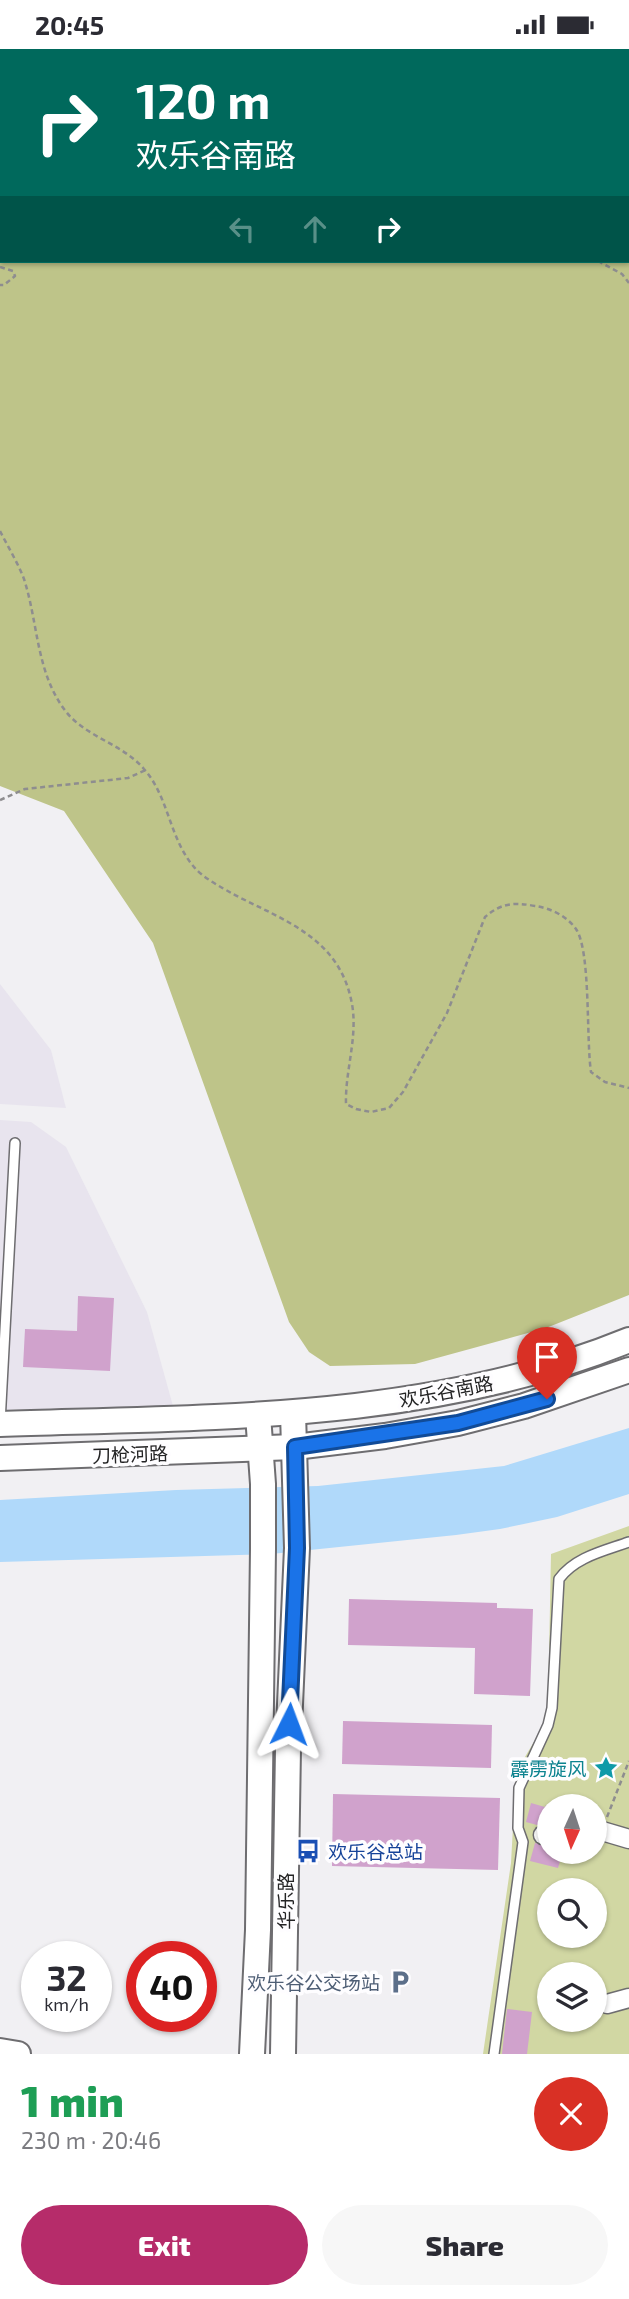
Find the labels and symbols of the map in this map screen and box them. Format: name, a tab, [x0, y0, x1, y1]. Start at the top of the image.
pin	[517, 1327, 577, 1399]
street label: 欢乐谷南路	[397, 1371, 495, 1411]
street label: 刀枪河路	[92, 1441, 168, 1467]
position arrow	[252, 1687, 326, 1761]
place icon: 霹雳旋风	[592, 1754, 620, 1782]
place label: 霹雳旋风	[510, 1757, 586, 1780]
north arrow	[537, 1794, 607, 1864]
bus stop icon: 欢乐谷总站	[294, 1837, 322, 1865]
place label: 欢乐谷总站	[328, 1840, 423, 1863]
street label: 华乐路	[274, 1872, 297, 1930]
speed limit sign: 40	[126, 1941, 217, 2032]
parking icon: 欢乐谷公交场站	[386, 1968, 414, 1996]
place label: 欢乐谷公交场站	[247, 1971, 380, 1994]

